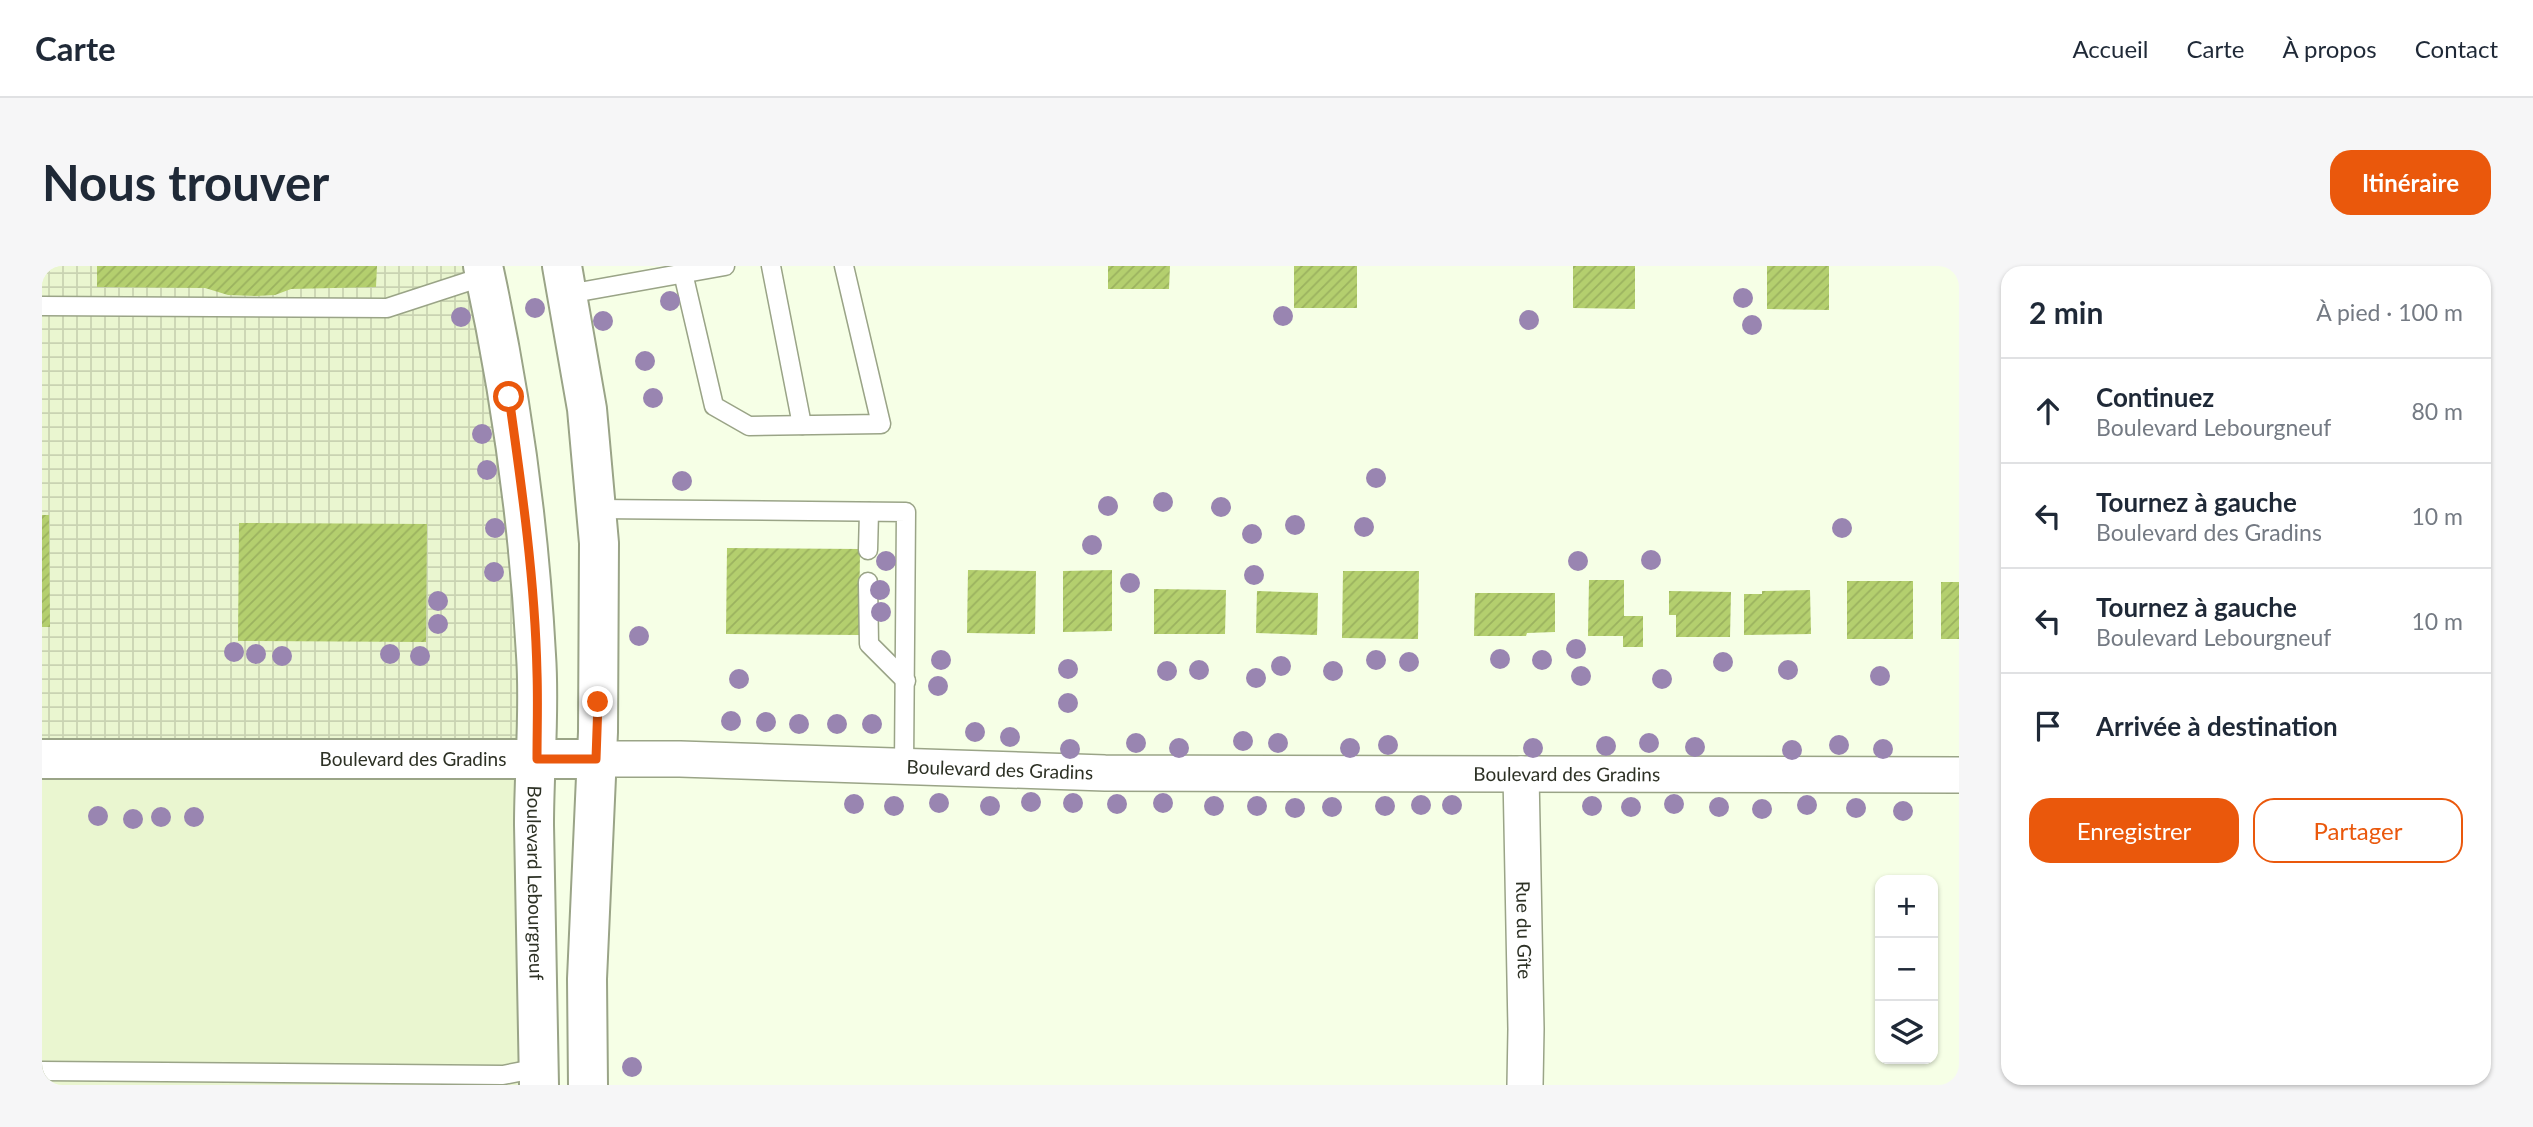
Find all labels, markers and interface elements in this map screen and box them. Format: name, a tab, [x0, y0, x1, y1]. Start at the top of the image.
text: Carte	[35, 28, 116, 68]
text: Accueil	[2072, 34, 2148, 63]
text: Carte	[2186, 34, 2244, 63]
text: À propos	[2282, 34, 2377, 63]
text: Contact	[2415, 34, 2498, 63]
button: Itinéraire	[2330, 150, 2491, 215]
text: Nous trouver	[42, 153, 329, 211]
text: 2 min	[2029, 294, 2103, 330]
text: À pied · 100 m	[2316, 298, 2463, 326]
route start	[493, 381, 524, 412]
text: Continuez	[2096, 381, 2214, 413]
icon: ahead	[2029, 392, 2067, 430]
text: 80 m	[2412, 397, 2463, 425]
text: Boulevard Lebourgneuf	[2096, 413, 2331, 441]
text: Tournez à gauche	[2096, 486, 2297, 518]
icon: left	[2029, 497, 2067, 535]
text: 10 m	[2412, 502, 2463, 530]
text: Boulevard des Gradins	[2096, 518, 2322, 546]
text: Tournez à gauche	[2096, 591, 2297, 623]
icon: left	[2029, 602, 2067, 640]
text: 10 m	[2412, 607, 2463, 635]
text: Boulevard Lebourgneuf	[2096, 623, 2331, 651]
route end	[582, 686, 613, 717]
icon: arrive	[2029, 707, 2067, 745]
text: Arrivée à destination	[2096, 710, 2338, 742]
street label: Boulevard des Gradins	[320, 747, 506, 770]
street label: Boulevard des Gradins	[906, 754, 1094, 784]
street label: Boulevard des Gradins	[1473, 762, 1660, 785]
street label: Boulevard Lebourgneuf	[523, 785, 549, 981]
button: Enregistrer	[2029, 798, 2239, 863]
button: Partager	[2253, 798, 2463, 863]
map controls	[1875, 875, 1938, 1064]
button: +	[1875, 875, 1938, 938]
street label: Rue du Gîte	[1512, 881, 1537, 979]
button: −	[1875, 938, 1938, 1001]
button: layers	[1875, 1001, 1938, 1064]

